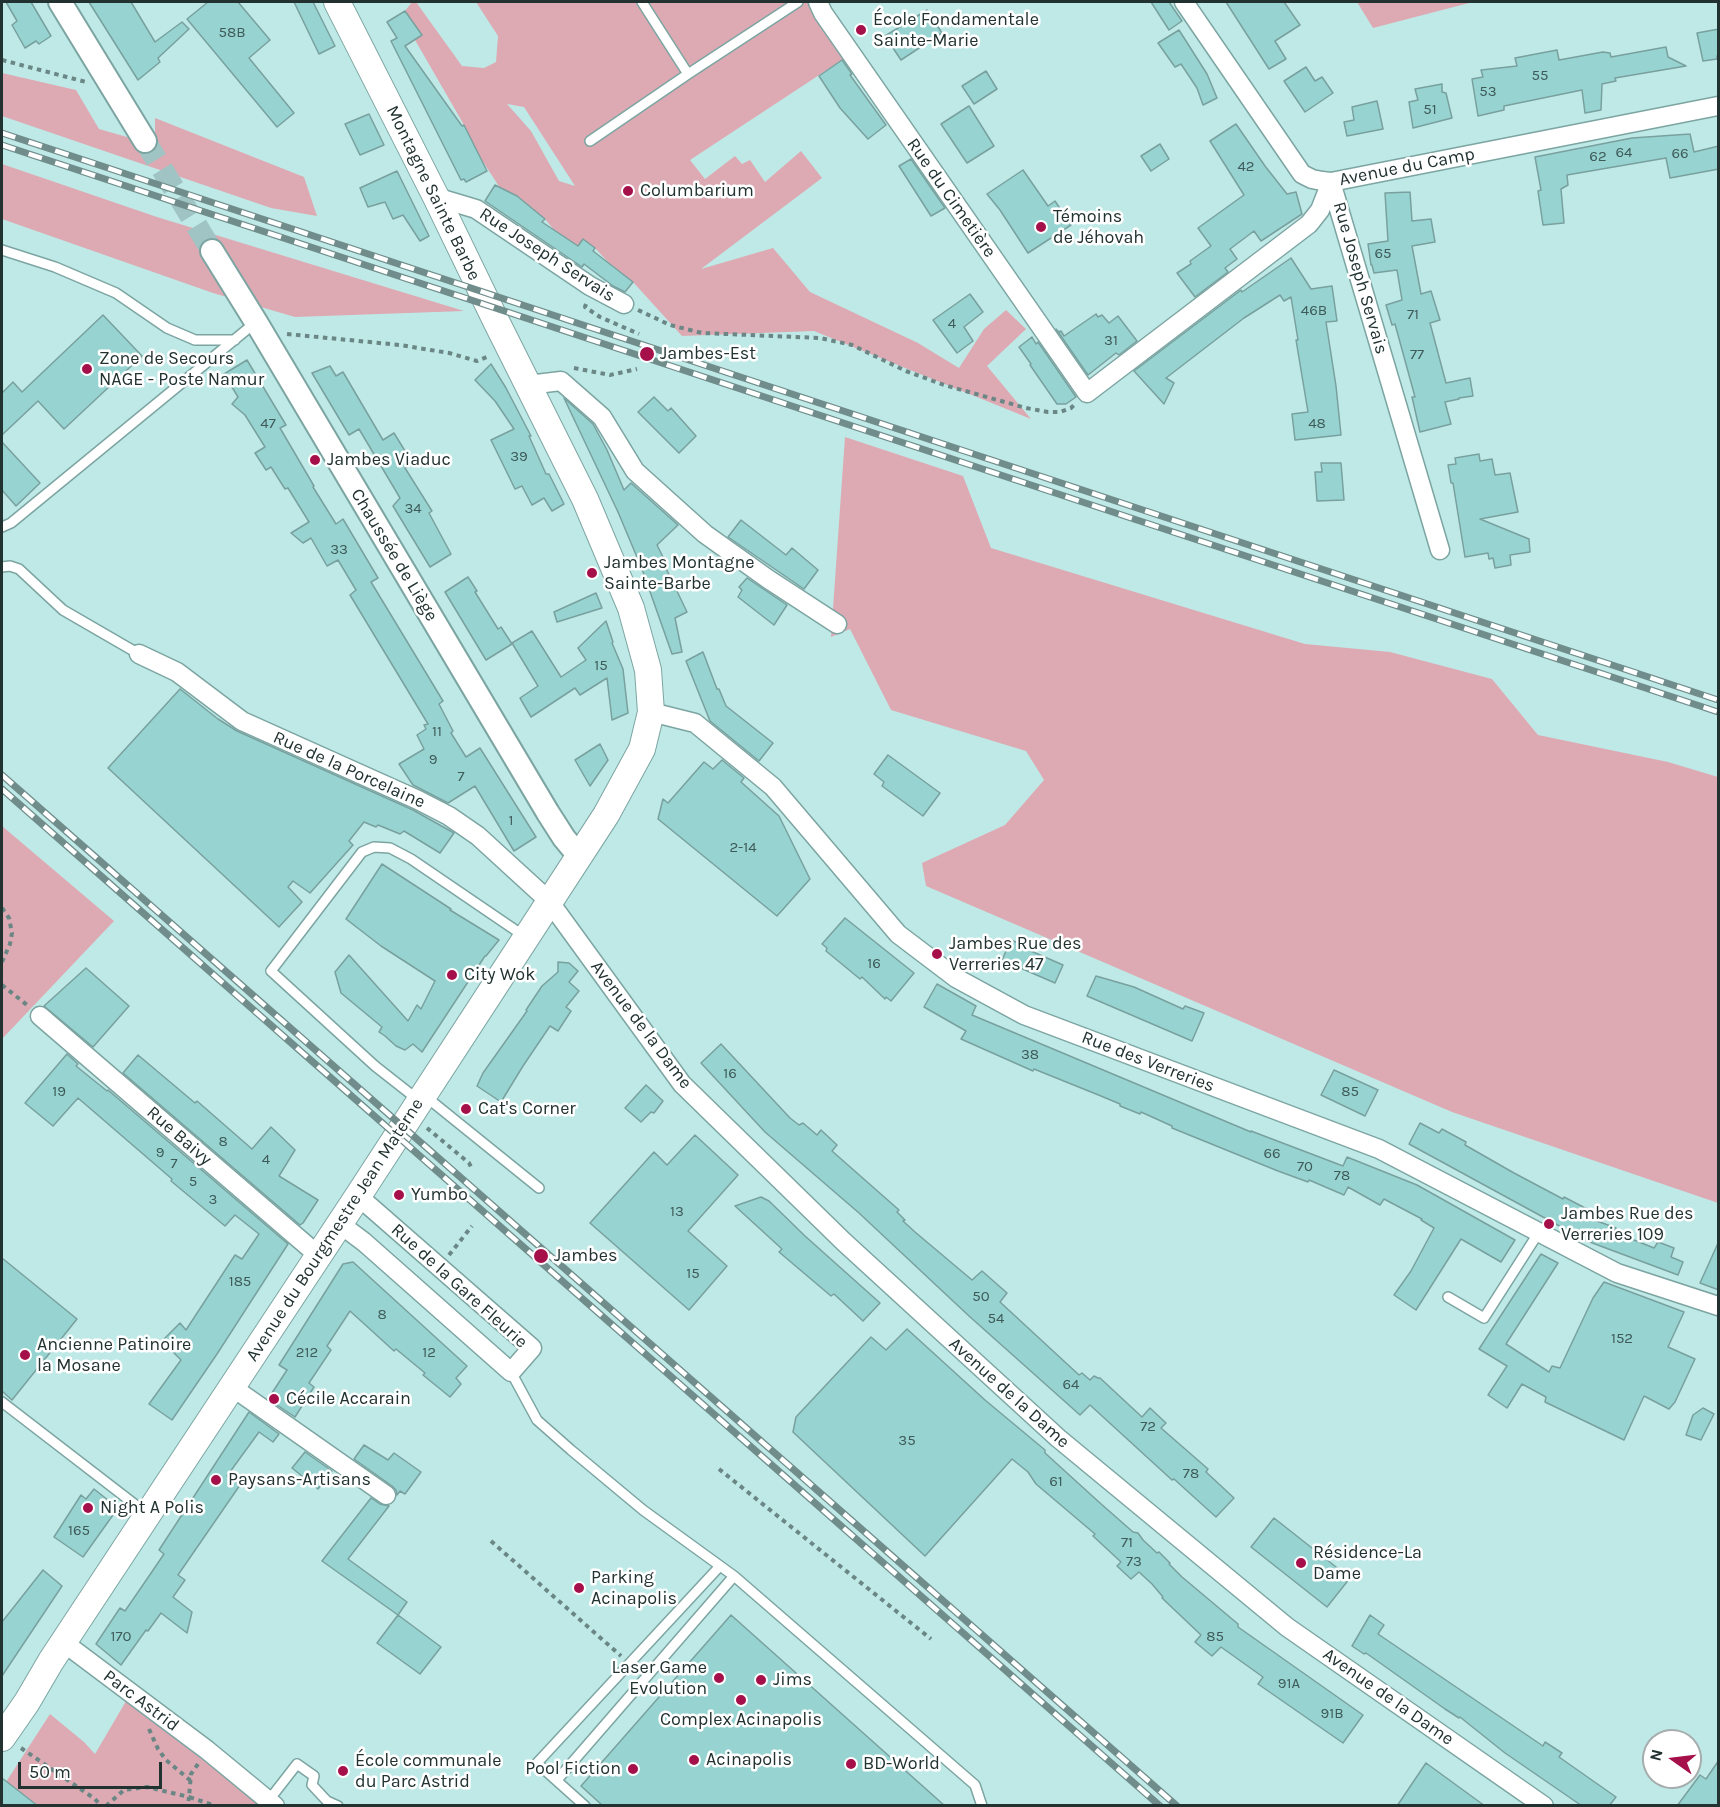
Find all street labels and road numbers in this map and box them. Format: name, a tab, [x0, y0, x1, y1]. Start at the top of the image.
street label: Montagne Sainte Barbe	[381, 102, 485, 284]
street label: Rue du Cimetière	[902, 134, 1000, 262]
street label: Avenue du Camp	[1337, 143, 1477, 191]
street label: Rue Joseph Servais	[1328, 199, 1392, 357]
street label: Rue Joseph Servais	[475, 203, 619, 307]
street label: Chaussée de Liège	[346, 485, 442, 625]
street label: Rue de la Porcelaine	[270, 727, 428, 813]
street label: Avenue de la Dame	[586, 957, 696, 1093]
street label: Rue des Verreries	[1078, 1027, 1218, 1097]
street label: Avenue du Bourgmestre Jean Materne	[242, 1094, 428, 1366]
street label: Rue Baivy	[142, 1102, 216, 1170]
street label: Rue de la Gare Fleurie	[386, 1219, 532, 1353]
street label: Avenue de la Dame	[944, 1333, 1074, 1453]
street label: Avenue de la Dame	[1318, 1644, 1458, 1750]
street label: Parc Astrid	[99, 1666, 183, 1736]

